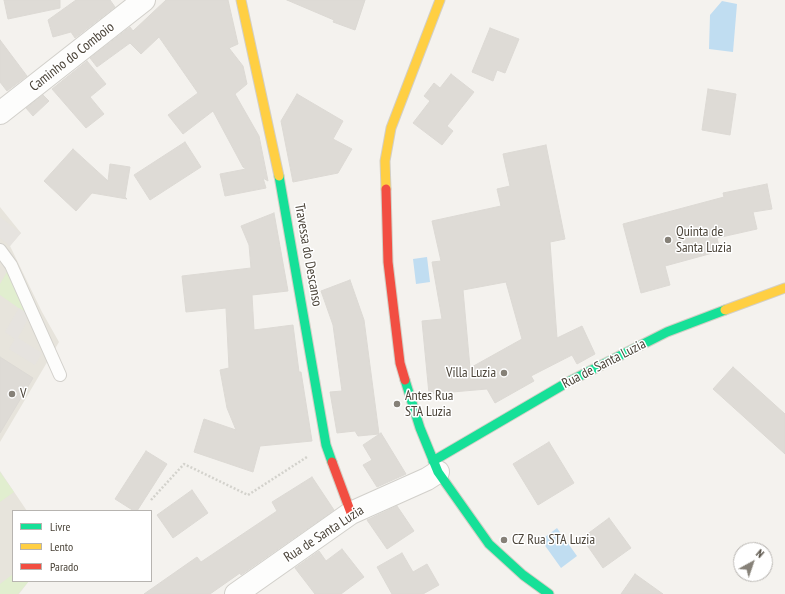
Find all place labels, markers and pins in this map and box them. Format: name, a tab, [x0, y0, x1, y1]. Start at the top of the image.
place label: Quinta de Santa Luzia	[676, 224, 732, 256]
marker: Quinta de Santa Luzia	[663, 235, 673, 245]
place label: Villa Luzia	[446, 365, 496, 381]
marker: Villa Luzia	[499, 368, 509, 378]
place label: V	[20, 386, 26, 402]
place label: Antes Rua STA Luzia	[405, 388, 453, 420]
marker: V	[7, 389, 17, 399]
marker: Antes Rua STA Luzia	[392, 399, 402, 409]
place label: CZ Rua STA Luzia	[512, 532, 595, 548]
marker: CZ Rua STA Luzia	[499, 535, 509, 545]

